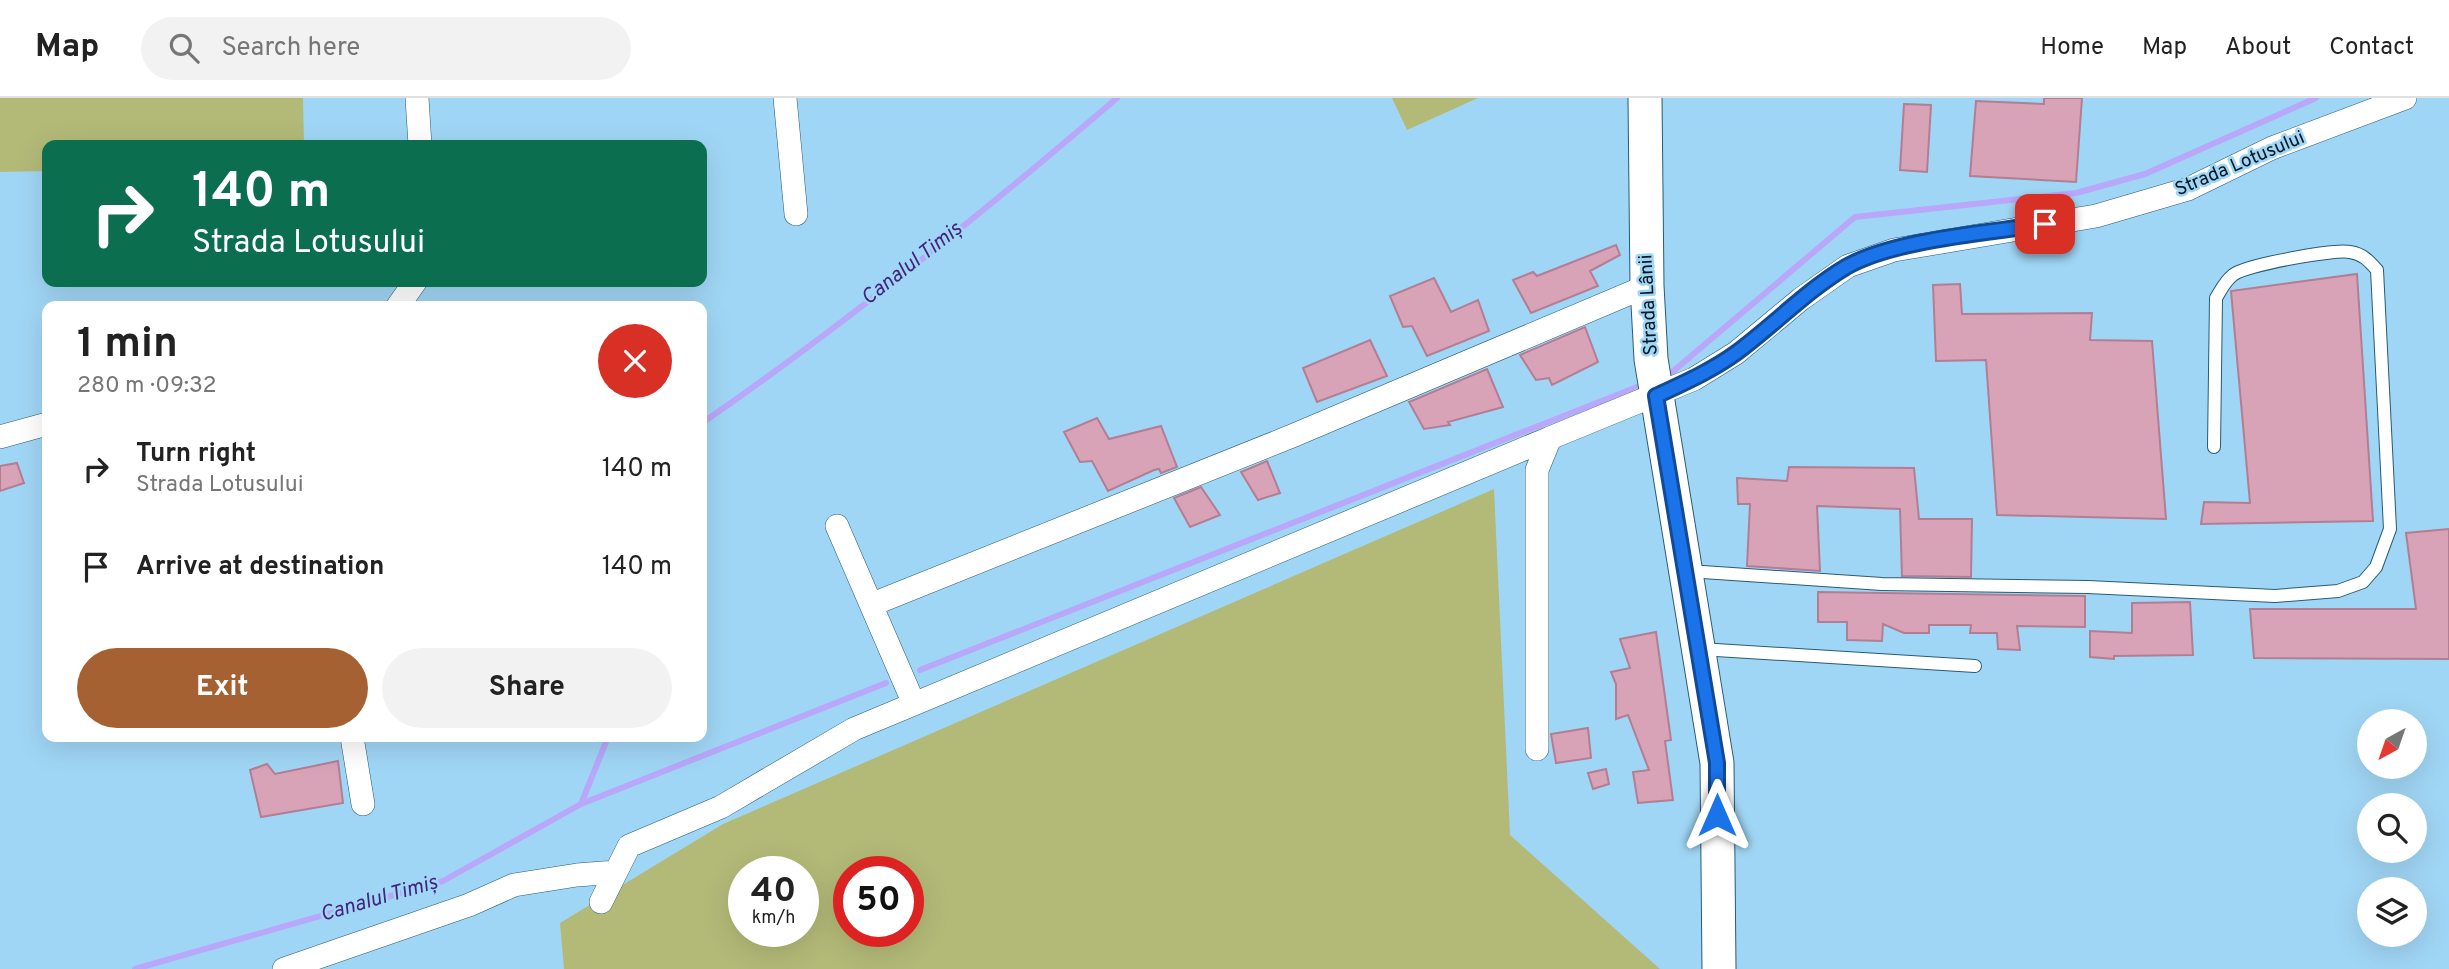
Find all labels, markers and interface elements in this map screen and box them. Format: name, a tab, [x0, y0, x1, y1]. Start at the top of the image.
search box	[141, 17, 631, 80]
text: Map	[35, 27, 99, 69]
icon: search	[165, 29, 203, 67]
text: Search here	[221, 32, 360, 65]
text: Home	[2040, 33, 2104, 63]
text: Map	[2142, 33, 2187, 63]
text: About	[2225, 33, 2291, 63]
text: Contact	[2329, 33, 2414, 63]
street label: Strada Lotusului	[2172, 126, 2308, 202]
text: 140 m	[192, 163, 331, 225]
icon: right	[77, 168, 168, 259]
pin	[2015, 194, 2075, 254]
icon: arrive	[2026, 205, 2064, 243]
water label: Canalul Timiș	[856, 216, 968, 312]
text: Strada Lotusului	[192, 224, 425, 264]
street label: Strada Lânii	[1634, 254, 1664, 356]
text: 1 min	[77, 319, 178, 372]
button: close	[598, 324, 672, 398]
text: 280 m · 09:32	[77, 372, 217, 401]
text: Turn right	[136, 438, 256, 471]
icon: right	[77, 450, 115, 488]
text: 140 m	[602, 453, 672, 486]
text: Strada Lotusului	[136, 471, 304, 500]
icon: arrive	[77, 548, 115, 586]
text: Arrive at destination	[136, 551, 384, 584]
text: 140 m	[602, 551, 672, 584]
button: Exit	[77, 648, 368, 728]
button: Share	[382, 648, 672, 728]
north arrow	[2357, 709, 2427, 779]
map controls	[2357, 709, 2427, 947]
position arrow	[1680, 778, 1754, 852]
button: search	[2357, 793, 2427, 863]
speed limit sign: 50	[833, 856, 924, 947]
water label: Canalul Timiș	[317, 869, 441, 929]
text: 40	[751, 870, 796, 914]
button: layers	[2357, 877, 2427, 947]
text: km/h	[752, 907, 795, 930]

